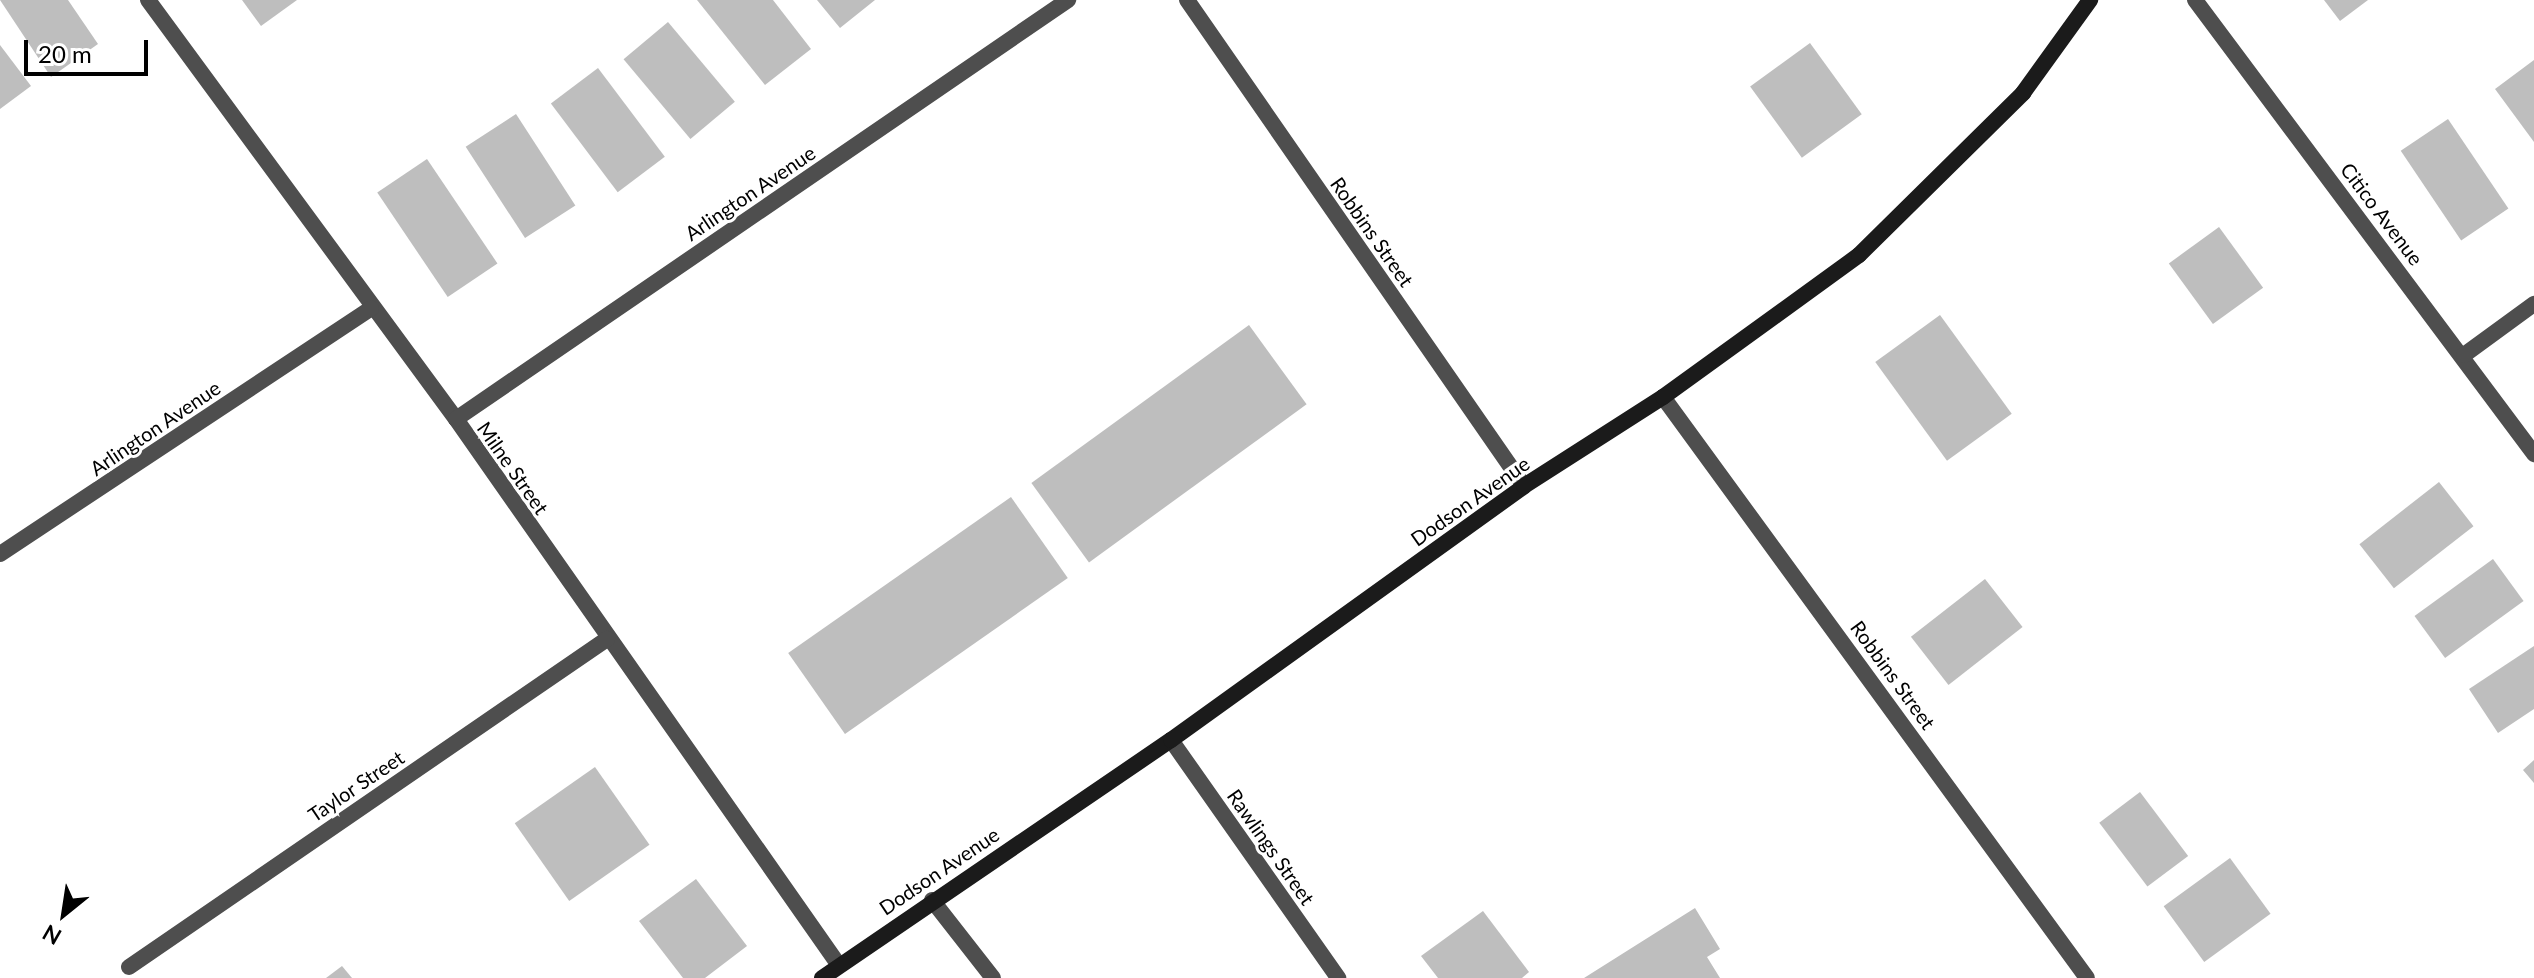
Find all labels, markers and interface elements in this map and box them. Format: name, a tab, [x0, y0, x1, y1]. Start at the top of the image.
scale bar	[28, 24, 152, 74]
text: 20 m	[38, 39, 92, 68]
street label: Arlington Avenue	[680, 140, 820, 246]
street label: Citico Avenue	[2336, 158, 2428, 270]
street label: Robbins Street	[1325, 173, 1419, 291]
street label: Arlington Avenue	[85, 375, 225, 481]
street label: Milne Street	[472, 417, 554, 519]
street label: Dodson Avenue	[1406, 451, 1534, 551]
street label: Robbins Street	[1846, 616, 1940, 734]
street label: Taylor Street	[303, 745, 409, 827]
street label: Rawlings Street	[1222, 785, 1320, 909]
street label: Dodson Avenue	[874, 822, 1004, 920]
north arrow	[24, 874, 104, 954]
text: N	[38, 919, 66, 951]

